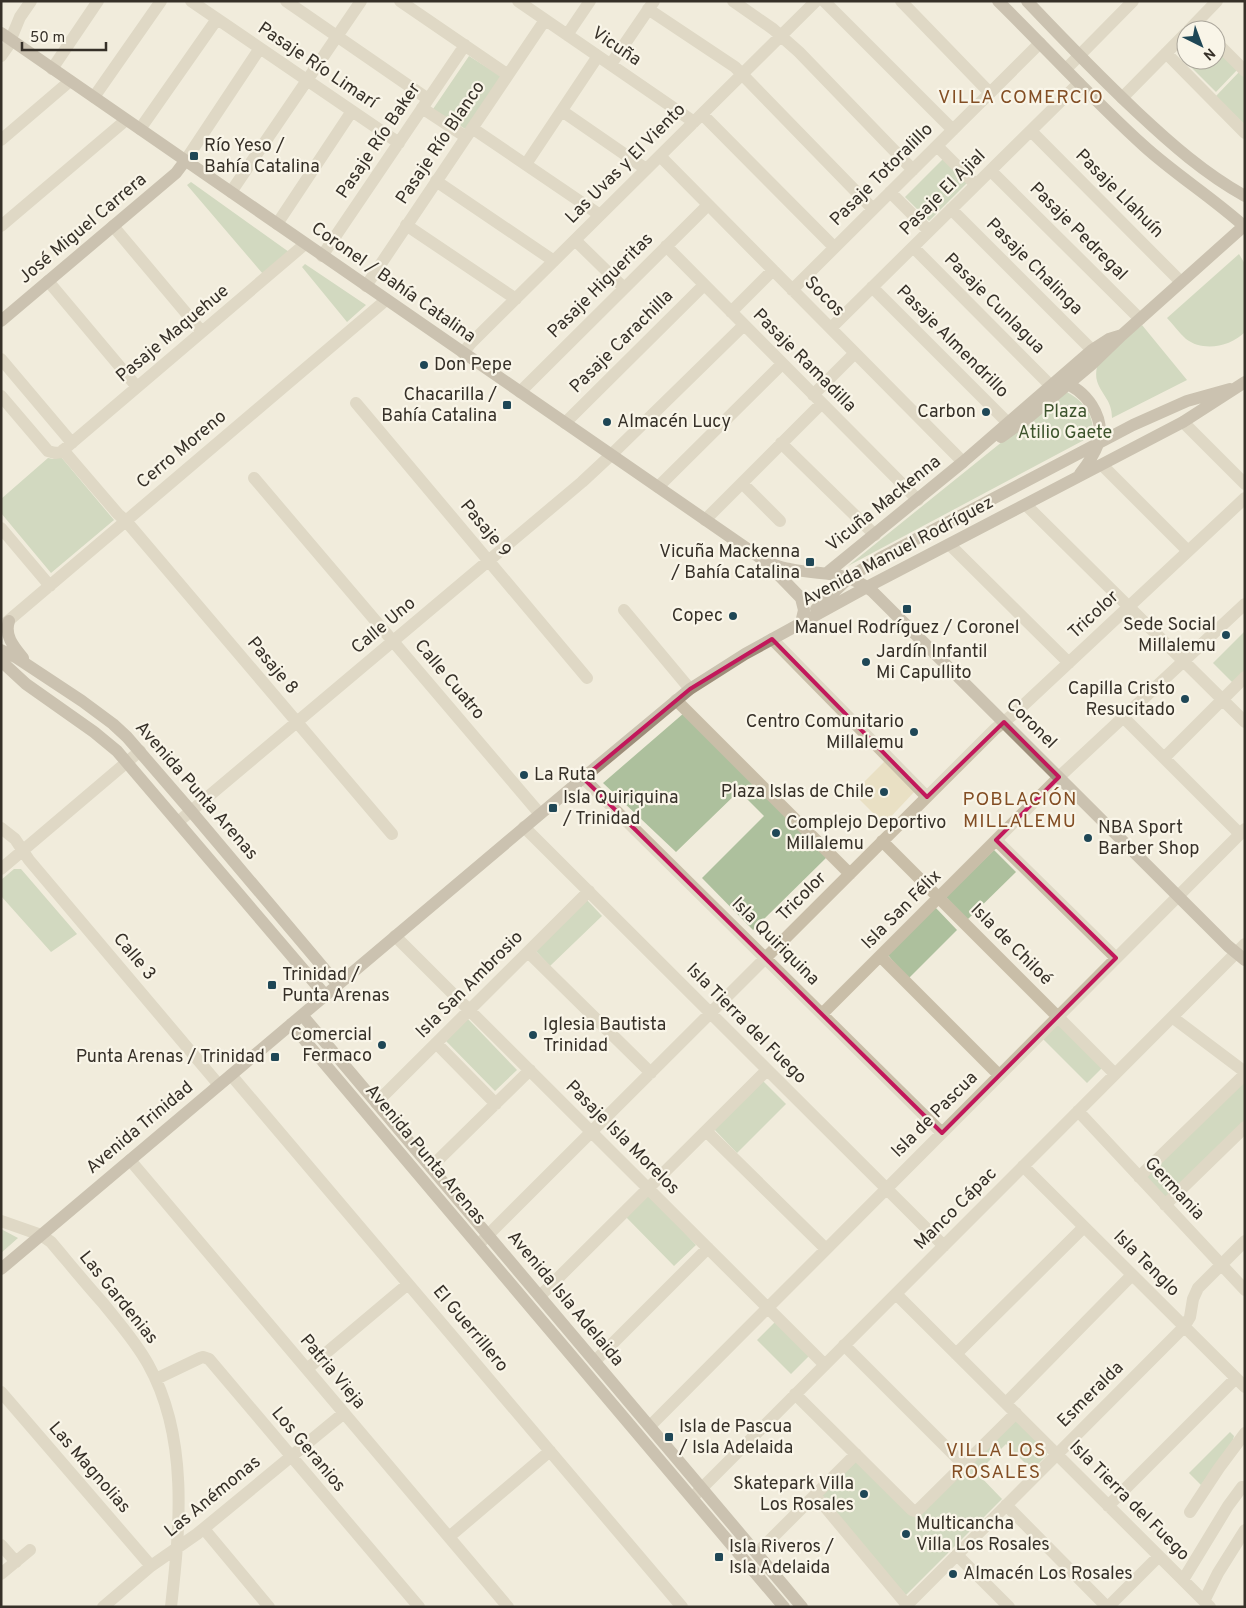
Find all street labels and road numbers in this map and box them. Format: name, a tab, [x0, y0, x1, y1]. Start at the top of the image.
street label: Pasaje Río Limarí	[253, 18, 382, 115]
street label: Vicuña	[587, 22, 645, 72]
street label: Pasaje Río Blanco	[391, 77, 491, 209]
street label: Pasaje Río Baker	[332, 78, 426, 204]
street label: Las Uvas y El Viento	[561, 99, 691, 229]
street label: Pasaje Totoralillo	[826, 119, 938, 231]
street label: Pasaje El Ajial	[895, 145, 991, 241]
street label: Pasaje Llahuín	[1070, 145, 1168, 243]
street label: José Miguel Carrera	[14, 169, 152, 289]
street label: Pasaje Pedregal	[1024, 178, 1132, 286]
street label: Pasaje Chalinga	[981, 214, 1087, 320]
street label: Coronel / Bahía Catalina	[306, 217, 480, 349]
street label: Pasaje Higueritas	[543, 228, 659, 344]
street label: Pasaje Cunlagua	[939, 249, 1049, 359]
street label: Socos	[799, 272, 849, 322]
street label: Pasaje Maquehue	[112, 280, 234, 388]
street label: Pasaje Almendrillo	[891, 281, 1013, 403]
street label: Pasaje Carachilla	[565, 285, 679, 399]
street label: Pasaje Ramadilla	[747, 304, 861, 418]
street label: Cerro Moreno	[132, 406, 232, 494]
street label: Vicuña Mackenna	[822, 451, 946, 557]
street label: Avenida Manuel Rodríguez	[798, 492, 998, 612]
street label: Pasaje 9	[454, 496, 516, 562]
street label: Tricolor	[1064, 586, 1124, 644]
street label: Calle Uno	[347, 592, 421, 660]
street label: Pasaje 8	[241, 632, 303, 700]
street label: Calle Cuatro	[409, 635, 489, 725]
street label: Coronel	[1001, 694, 1061, 754]
street label: Avenida Punta Arenas	[129, 717, 263, 865]
street label: Isla San Félix	[857, 865, 947, 955]
street label: Tricolor	[772, 867, 832, 927]
street label: Isla Quiriquina	[726, 893, 824, 991]
street label: Isla de Chiloé	[965, 899, 1057, 991]
street label: Isla San Ambrosio	[411, 926, 529, 1044]
street label: Calle 3	[107, 928, 161, 986]
street label: Isla Tierra del Fuego	[681, 959, 811, 1089]
street label: Isla de Pascua	[887, 1067, 983, 1163]
street label: Avenida Trinidad	[82, 1076, 198, 1180]
street label: Pasaje Isla Morelos	[560, 1076, 684, 1200]
street label: Avenida Punta Arenas	[359, 1080, 491, 1230]
street label: Germania	[1139, 1152, 1209, 1226]
street label: Manco Cápac	[910, 1163, 1002, 1255]
street label: Isla Tenglo	[1108, 1226, 1184, 1302]
street label: Avenida Isla Adelaida	[502, 1227, 628, 1371]
street label: Las Gardenias	[73, 1247, 163, 1349]
street label: El Guerrillero	[427, 1281, 513, 1377]
street label: Patria Vieja	[294, 1330, 370, 1414]
street label: Esmeralda	[1053, 1357, 1129, 1433]
street label: Los Geranios	[266, 1403, 350, 1497]
street label: Las Magnolias	[43, 1418, 135, 1518]
street label: Isla Tierra del Fuego	[1064, 1436, 1194, 1566]
street label: Las Anémonas	[160, 1451, 266, 1543]

